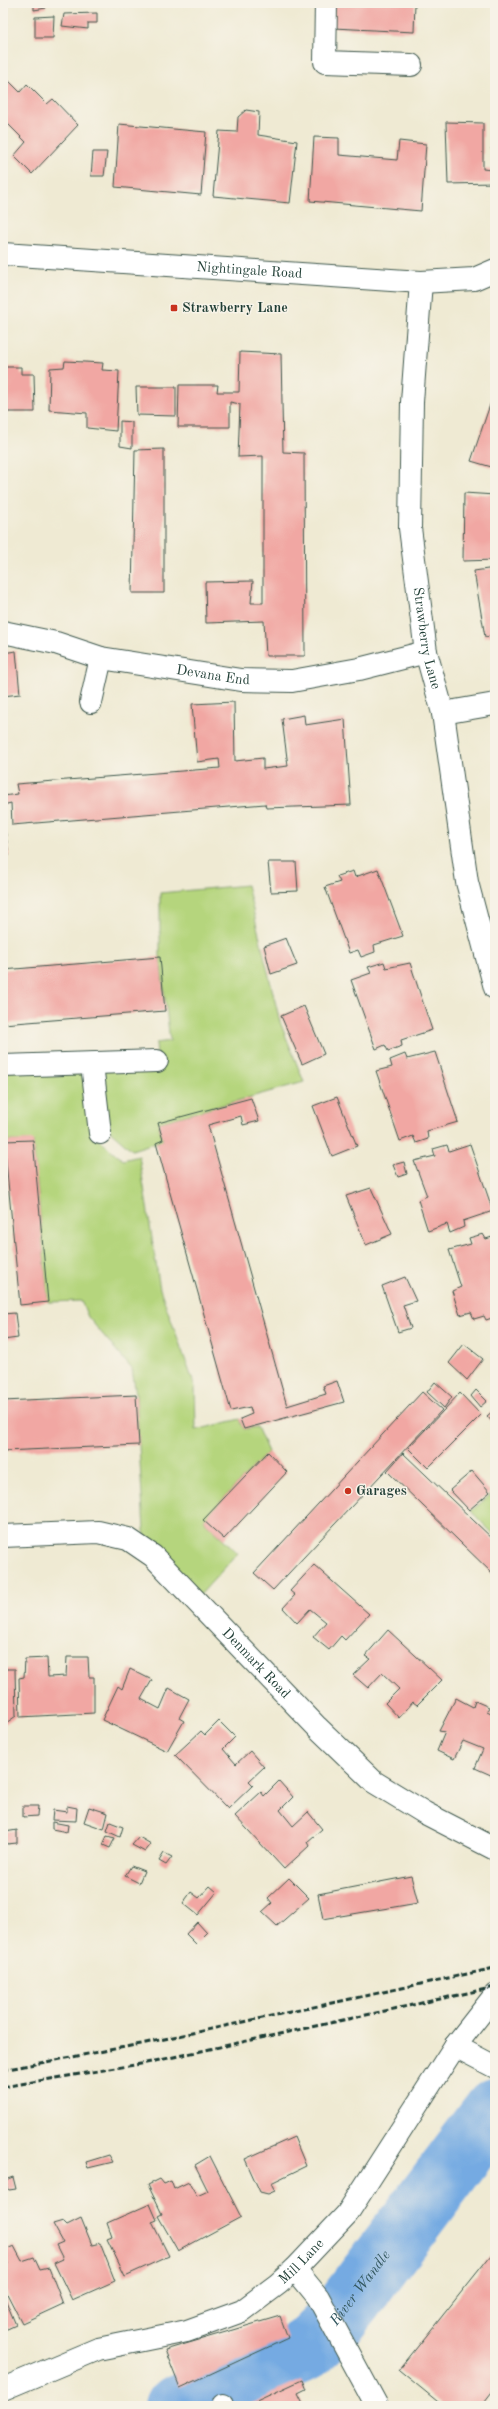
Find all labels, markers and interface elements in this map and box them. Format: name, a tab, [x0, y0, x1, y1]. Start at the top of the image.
street label: Nightingale Road	[196, 260, 303, 281]
place label: Strawberry Lane	[182, 301, 288, 315]
marker: Strawberry Lane	[169, 303, 179, 313]
street label: Strawberry Lane	[411, 586, 443, 691]
street label: Devana End	[175, 663, 250, 687]
place label: Garages	[356, 1484, 407, 1498]
marker: Garages	[343, 1486, 353, 1496]
street label: Denmark Road	[219, 1626, 293, 1701]
street label: Mill Lane	[276, 2236, 327, 2287]
water label: River Wandle	[327, 2248, 393, 2329]

